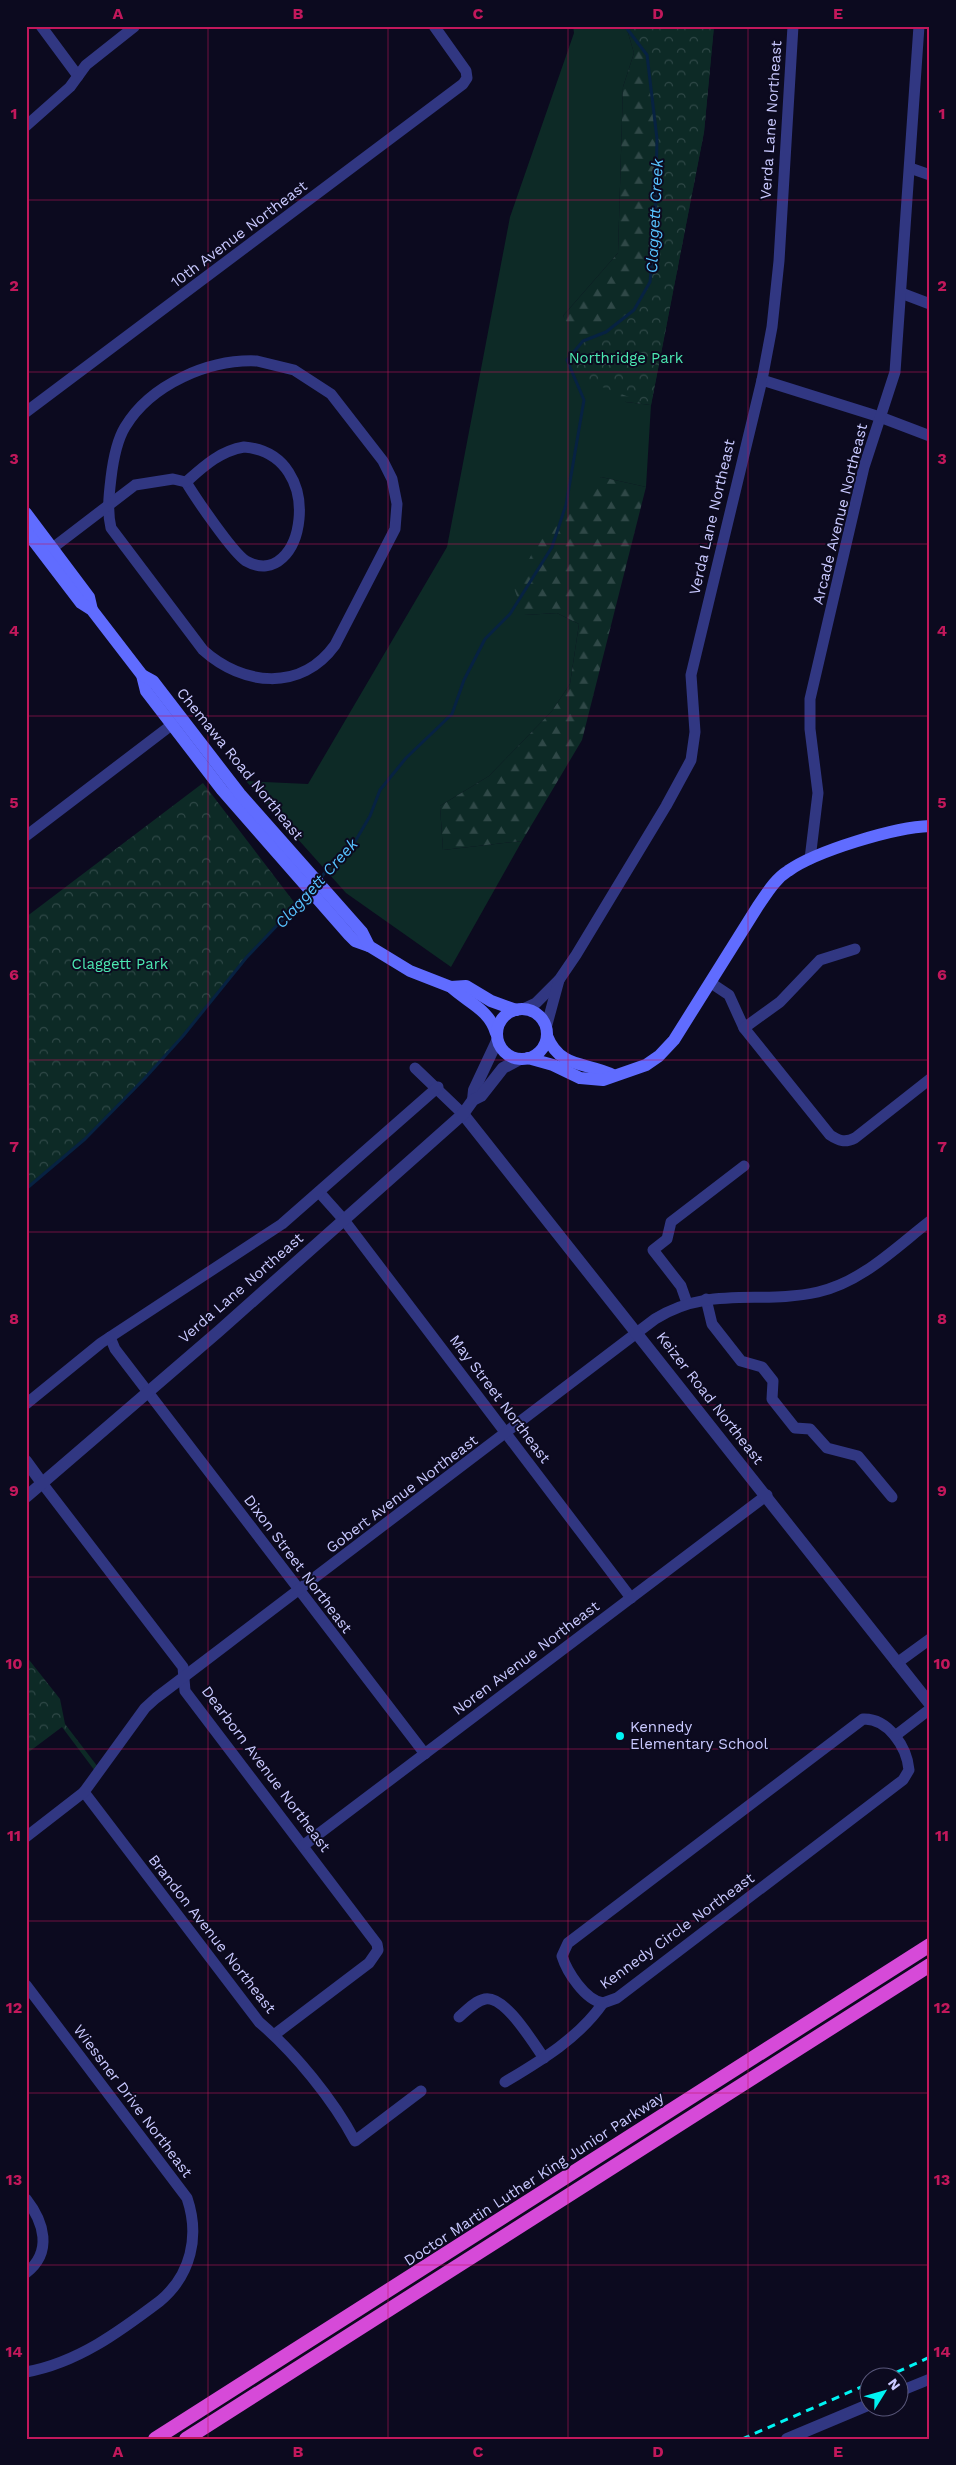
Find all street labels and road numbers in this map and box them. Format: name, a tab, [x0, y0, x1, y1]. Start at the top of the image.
street label: Verda Lane Northeast	[756, 39, 786, 200]
street label: 10th Avenue Northeast	[167, 176, 311, 291]
street label: Arcade Avenue Northeast	[809, 421, 871, 606]
street label: Verda Lane Northeast	[685, 437, 739, 597]
street label: Chemawa Road Northeast	[173, 684, 307, 844]
street label: Verda Lane Northeast	[175, 1229, 308, 1347]
street label: Keizer Road Northeast	[653, 1328, 768, 1469]
street label: May Street Northeast	[446, 1331, 555, 1467]
street label: Gobert Avenue Northeast	[323, 1431, 482, 1557]
street label: Dixon Street Northeast	[240, 1491, 356, 1637]
street label: Noren Avenue Northeast	[449, 1597, 603, 1719]
street label: Dearborn Avenue Northeast	[198, 1683, 335, 1856]
street label: Brandon Avenue Northeast	[144, 1851, 280, 2017]
street label: Kennedy Circle Northeast	[596, 1869, 758, 1993]
street label: Wiessner Drive Northeast	[70, 2021, 197, 2181]
street label: Doctor Martin Luther King Junior Parkway	[401, 2088, 668, 2270]

